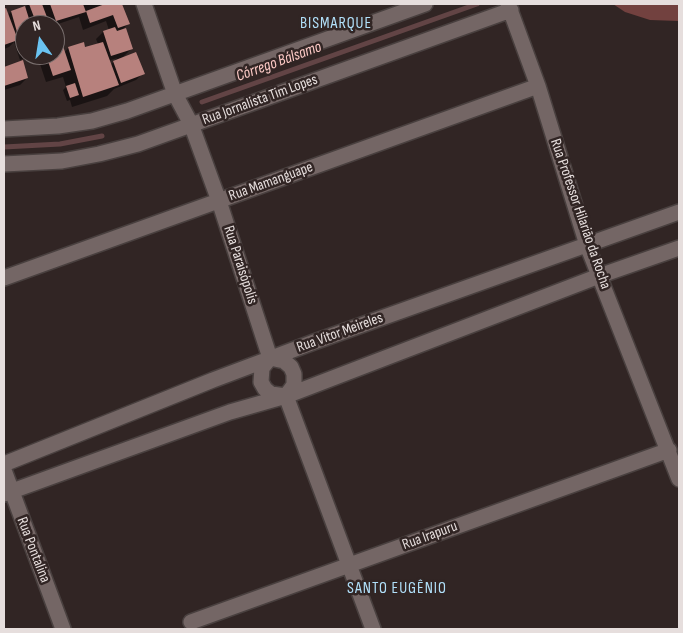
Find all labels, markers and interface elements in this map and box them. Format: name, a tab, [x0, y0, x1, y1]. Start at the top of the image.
district label: BISMARQUE	[299, 14, 373, 34]
north arrow	[15, 15, 65, 65]
text: N	[31, 17, 42, 35]
water label: Córrego Bálsamo	[234, 38, 324, 86]
street label: Rua Jornalista Tim Lopes	[200, 71, 320, 129]
street label: Rua Professor Hilarião da Rocha	[546, 137, 614, 291]
street label: Rua Mamanguape	[227, 158, 315, 206]
street label: Rua Paraisópolis	[219, 224, 261, 306]
street label: Rua Vitor Meireles	[294, 309, 386, 357]
street label: Rua Pontalina	[12, 515, 54, 585]
street label: Rua Irapuru	[400, 518, 460, 554]
district label: SANTO EUGÊNIO	[345, 579, 449, 599]

